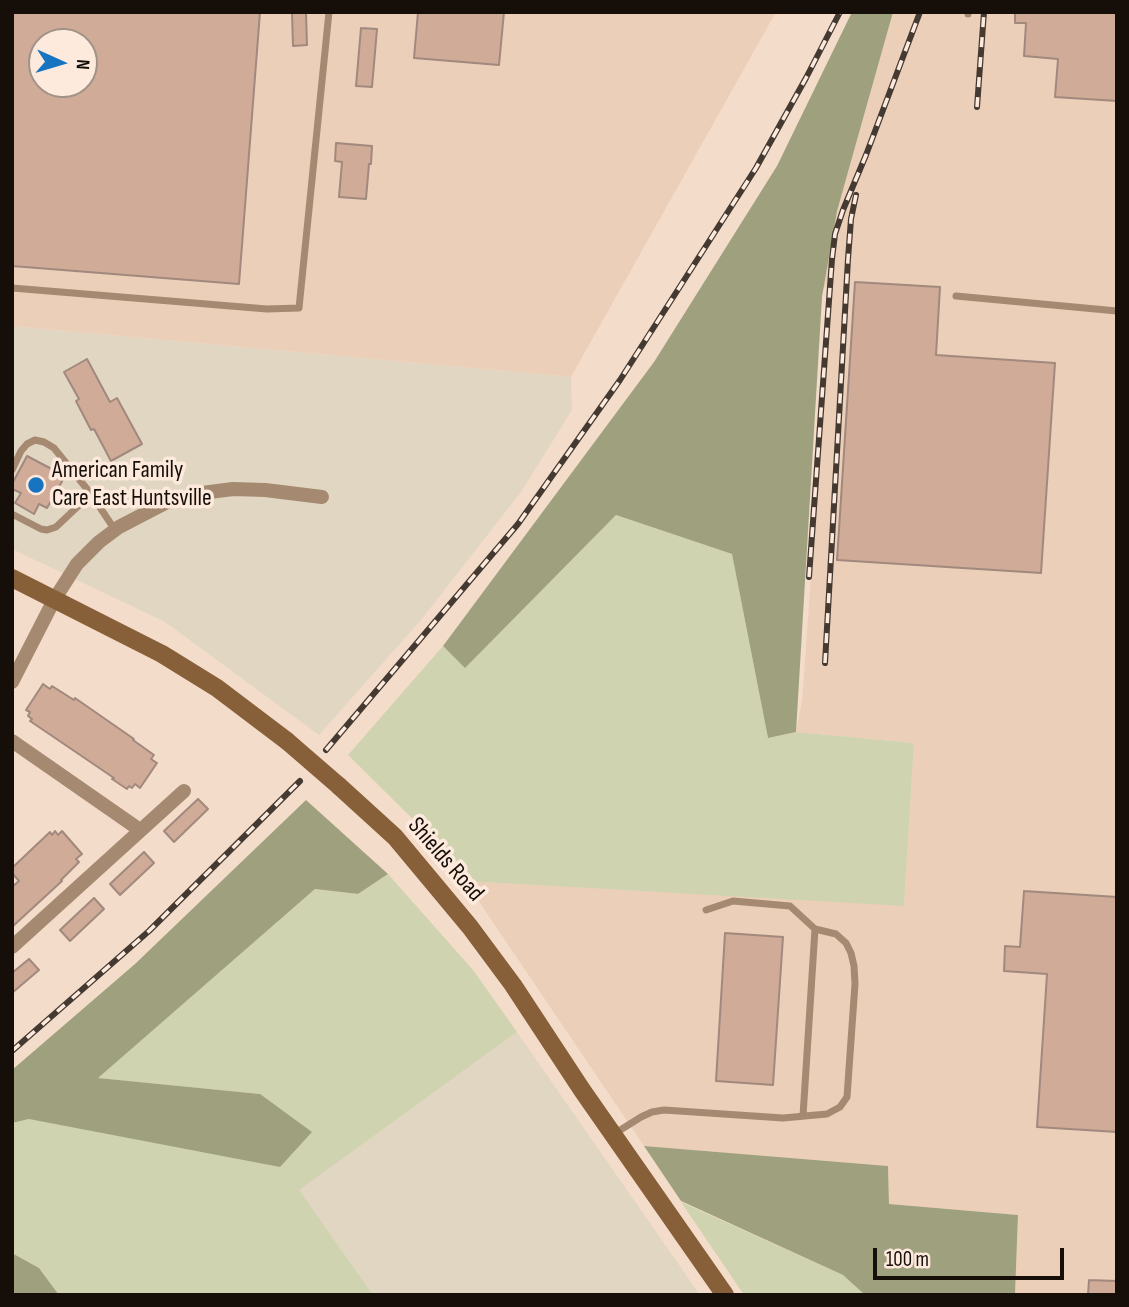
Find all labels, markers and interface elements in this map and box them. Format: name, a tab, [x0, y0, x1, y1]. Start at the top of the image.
north arrow	[28, 28, 98, 98]
text: N	[71, 58, 94, 70]
place label: American Family Care East Huntsville	[52, 457, 212, 513]
marker: American Family Care East Huntsville	[26, 475, 46, 495]
street label: Shields Road	[401, 812, 489, 908]
scale bar	[877, 1234, 1068, 1278]
text: 100 m	[886, 1247, 929, 1272]

